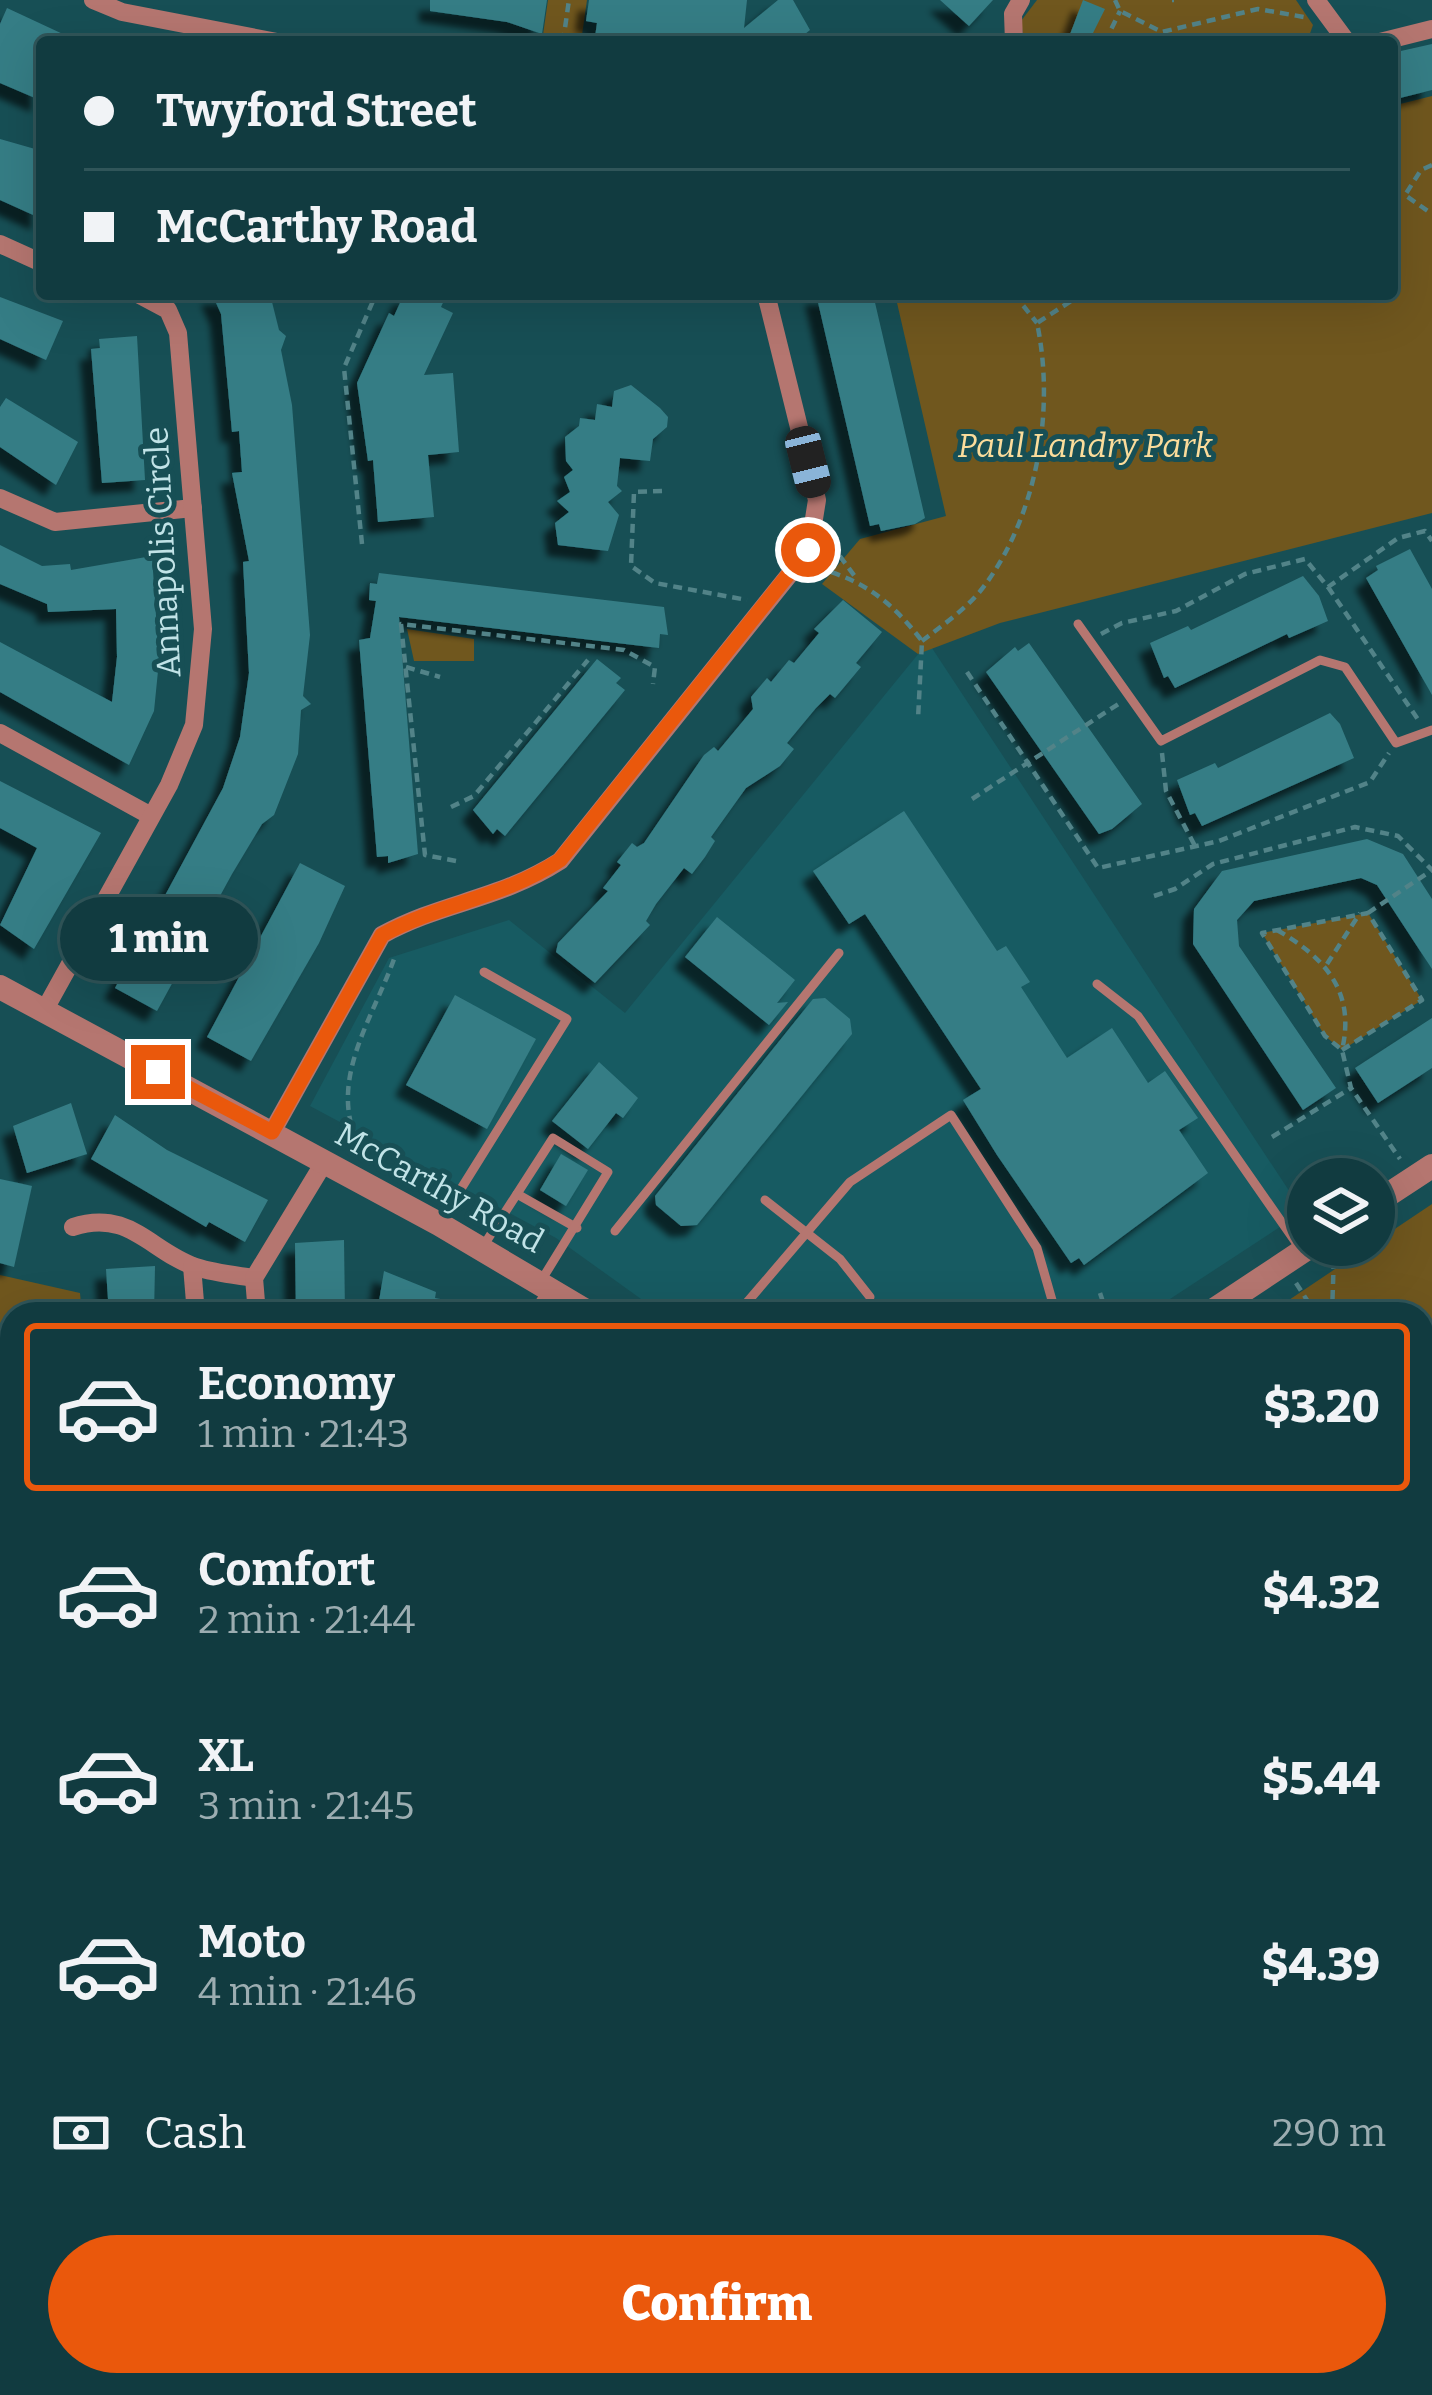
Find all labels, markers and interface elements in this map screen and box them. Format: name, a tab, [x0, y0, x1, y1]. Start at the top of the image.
text: Twyford Street	[156, 84, 477, 138]
text: McCarthy Road	[156, 200, 478, 254]
car	[782, 423, 834, 501]
street label: Annapolis Circle	[136, 426, 190, 678]
park label: Paul Landry Park	[957, 426, 1214, 466]
route start	[781, 523, 835, 577]
callout: 1 min	[59, 898, 257, 982]
text: 1 min	[109, 916, 209, 962]
route end	[131, 1045, 185, 1099]
street label: McCarthy Road	[328, 1114, 551, 1262]
map controls	[1287, 1158, 1395, 1266]
button: layers	[1287, 1158, 1395, 1266]
icon: car	[54, 1353, 162, 1461]
text: Economy	[198, 1357, 395, 1411]
text: $3.20	[1263, 1380, 1380, 1434]
text: 1 min · 21:43	[198, 1411, 409, 1457]
icon: car	[54, 1539, 162, 1647]
text: Comfort	[198, 1543, 376, 1597]
text: $4.32	[1262, 1566, 1380, 1620]
text: 2 min · 21:44	[198, 1597, 415, 1643]
icon: car	[54, 1725, 162, 1833]
text: XL	[198, 1729, 254, 1783]
text: $5.44	[1262, 1752, 1380, 1806]
text: 3 min · 21:45	[198, 1783, 414, 1829]
icon: car	[54, 1911, 162, 2019]
text: Moto	[198, 1915, 306, 1969]
text: $4.39	[1261, 1938, 1380, 1992]
text: 4 min · 21:46	[198, 1969, 417, 2015]
icon: cash	[48, 2100, 114, 2166]
text: Cash	[144, 2106, 246, 2160]
text: 290 m	[1272, 2110, 1386, 2156]
button: Confirm	[48, 2235, 1386, 2373]

